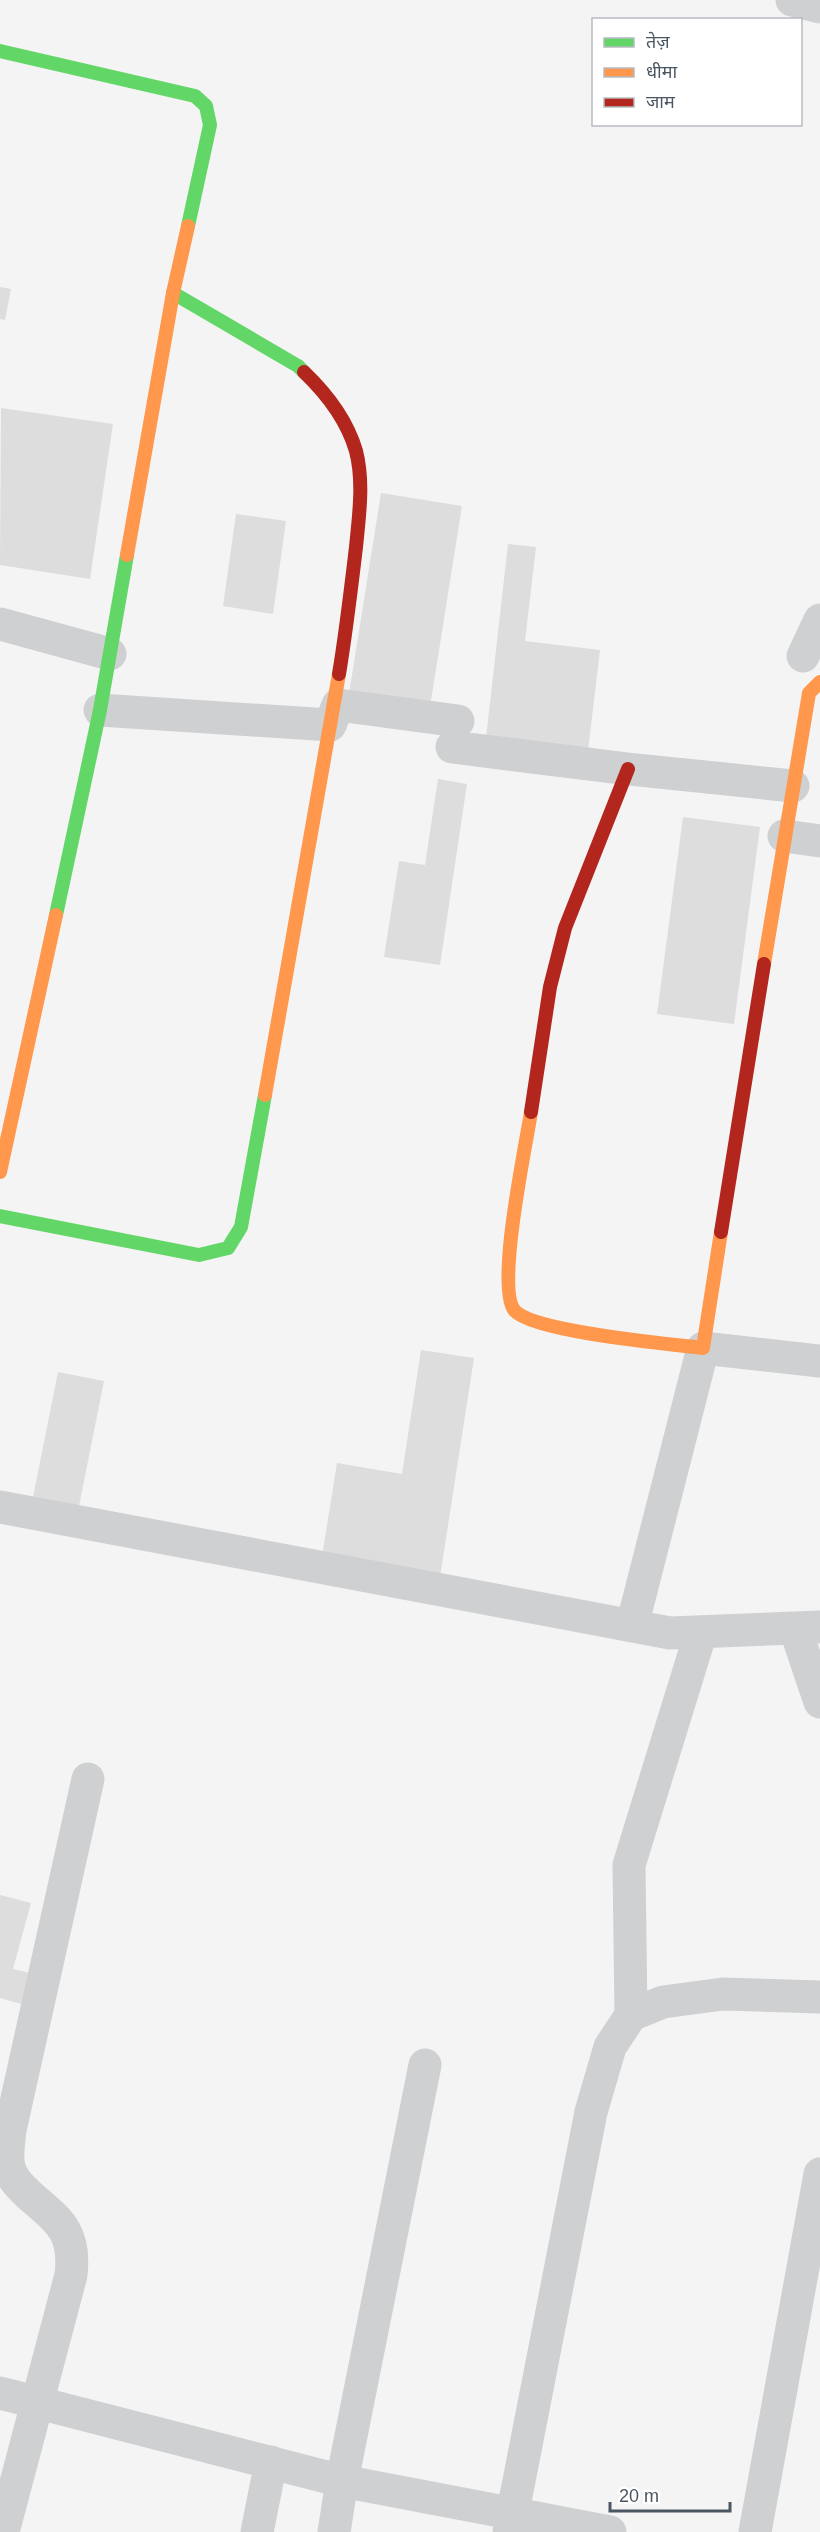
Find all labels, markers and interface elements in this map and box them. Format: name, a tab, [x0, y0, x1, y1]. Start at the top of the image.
legend	[592, 18, 802, 126]
text: तेज़	[646, 31, 670, 52]
text: धीमा	[646, 62, 677, 82]
text: जाम	[646, 92, 676, 112]
scale bar	[610, 2475, 730, 2513]
text: 20 m	[619, 2486, 659, 2506]

